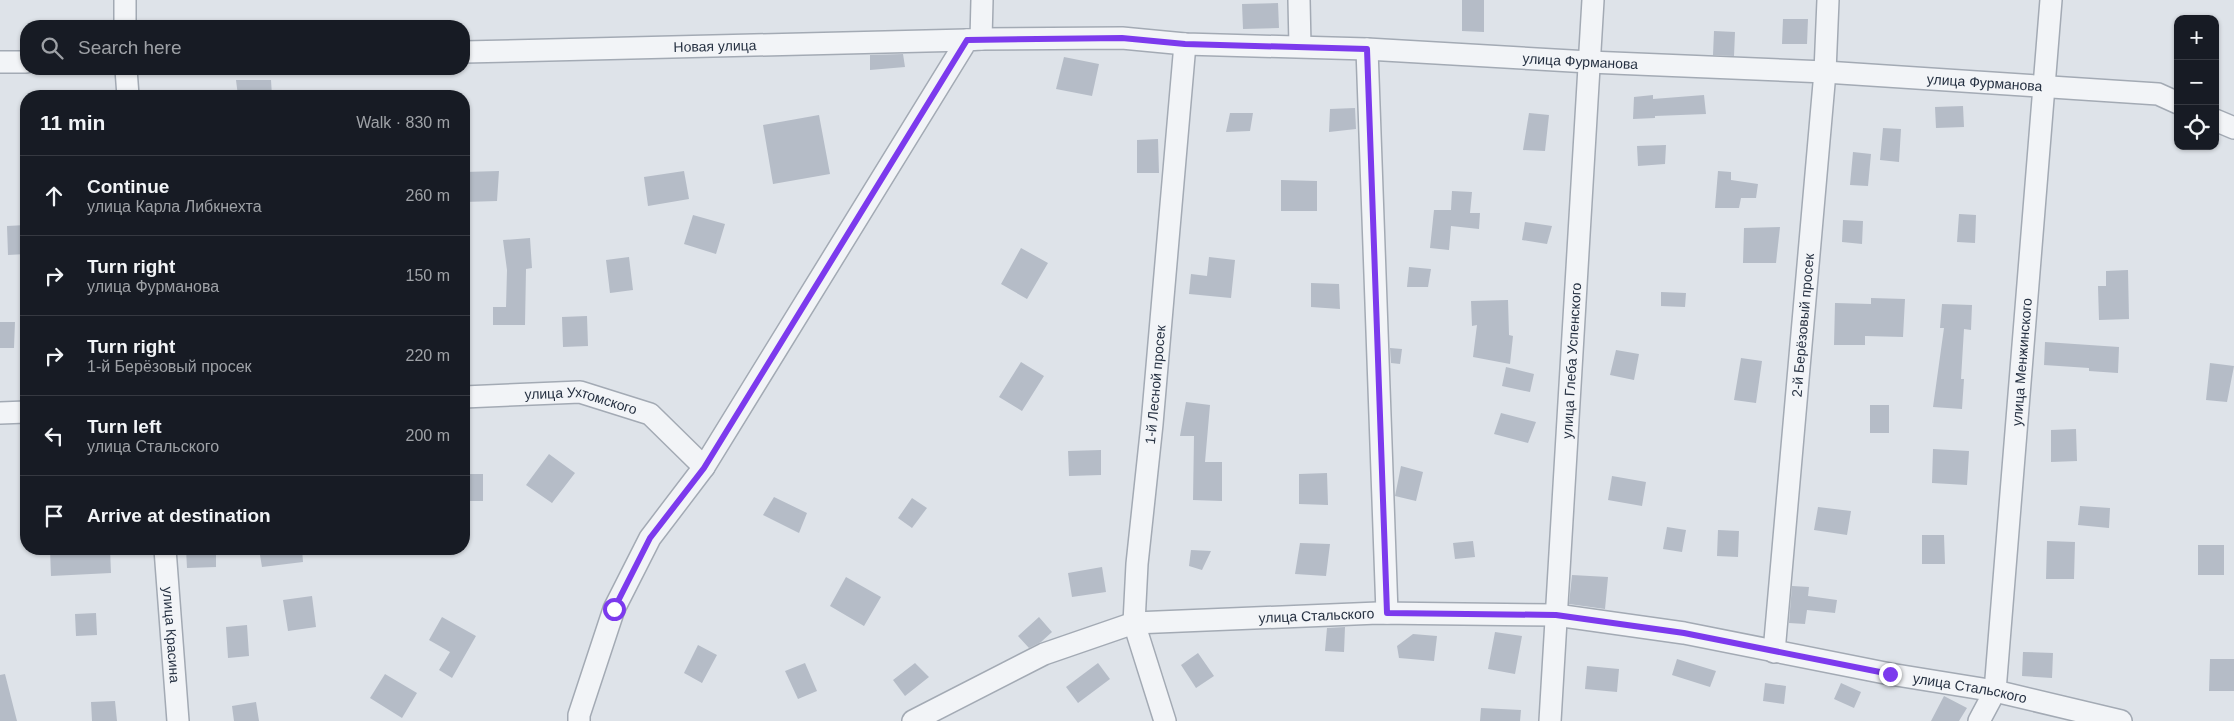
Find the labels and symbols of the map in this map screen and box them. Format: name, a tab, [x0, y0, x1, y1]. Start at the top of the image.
street label: Новая улица	[673, 37, 757, 55]
street label: улица Фурманова	[1522, 50, 1639, 72]
street label: улица Фурманова	[1926, 71, 2043, 94]
street label: 2-й Берёзовый просек	[1788, 252, 1817, 398]
street label: улица Глеба Успенского	[1559, 282, 1584, 439]
street label: улица Менжинского	[2008, 297, 2035, 427]
street label: 1-й Лесной просек	[1142, 324, 1169, 445]
street label: улица Ухтомского	[524, 384, 639, 417]
street label: улица Красина	[160, 586, 183, 684]
route start	[603, 598, 626, 621]
street label: улица Стальского	[1258, 605, 1375, 626]
route end	[1879, 663, 1902, 686]
street label: улица Стальского	[1912, 670, 2029, 706]

